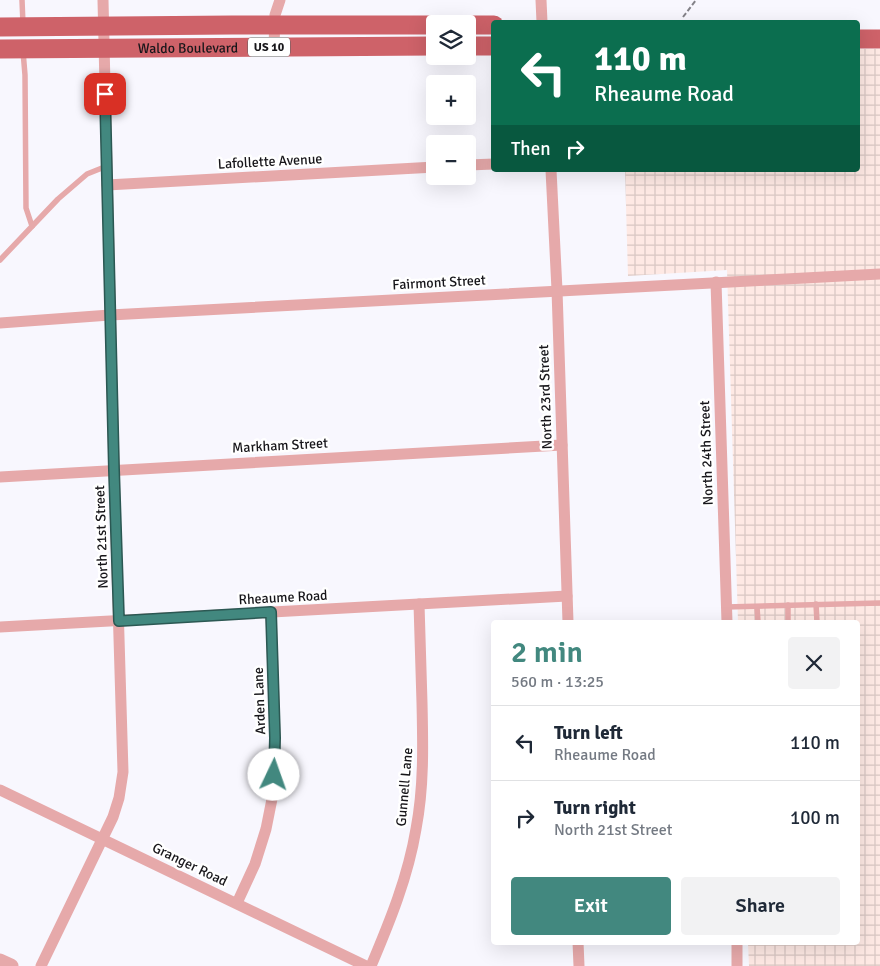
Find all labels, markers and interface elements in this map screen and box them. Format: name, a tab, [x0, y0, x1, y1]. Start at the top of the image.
map controls	[426, 15, 476, 185]
button: layers	[426, 15, 476, 65]
text: 110 m	[594, 37, 687, 80]
road number: US 10	[248, 38, 290, 56]
street label: Waldo Boulevard	[138, 39, 238, 57]
icon: left	[511, 40, 576, 105]
pin	[84, 73, 126, 115]
button: +	[426, 75, 476, 125]
icon: arrive	[91, 80, 119, 108]
text: Rheaume Road	[594, 80, 734, 107]
button: −	[426, 135, 476, 185]
icon: right	[561, 135, 589, 163]
text: Then	[511, 137, 551, 161]
street label: Lafollette Avenue	[217, 150, 323, 173]
street label: Fairmont Street	[392, 272, 486, 293]
street label: North 23rd Street	[535, 344, 556, 450]
street label: North 24th Street	[696, 400, 717, 506]
street label: Markham Street	[232, 434, 329, 457]
street label: North 21st Street	[91, 485, 112, 589]
street label: Rheaume Road	[238, 587, 328, 608]
text: 2 min	[511, 634, 583, 671]
button: close	[788, 637, 840, 689]
street label: Arden Lane	[250, 667, 269, 735]
text: 560 m · 13:25	[511, 672, 604, 692]
text: Turn left	[554, 721, 623, 745]
icon: left	[511, 729, 539, 757]
text: 110 m	[790, 731, 840, 755]
text: Rheaume Road	[554, 745, 656, 765]
street label: Gunnell Lane	[393, 747, 416, 827]
position arrow	[247, 748, 299, 800]
text: Turn right	[554, 796, 636, 820]
icon: right	[511, 804, 539, 832]
text: 100 m	[790, 806, 840, 830]
text: North 21st Street	[554, 820, 672, 840]
street label: Granger Road	[149, 839, 230, 890]
button: Exit	[511, 877, 671, 935]
button: Share	[681, 877, 840, 935]

